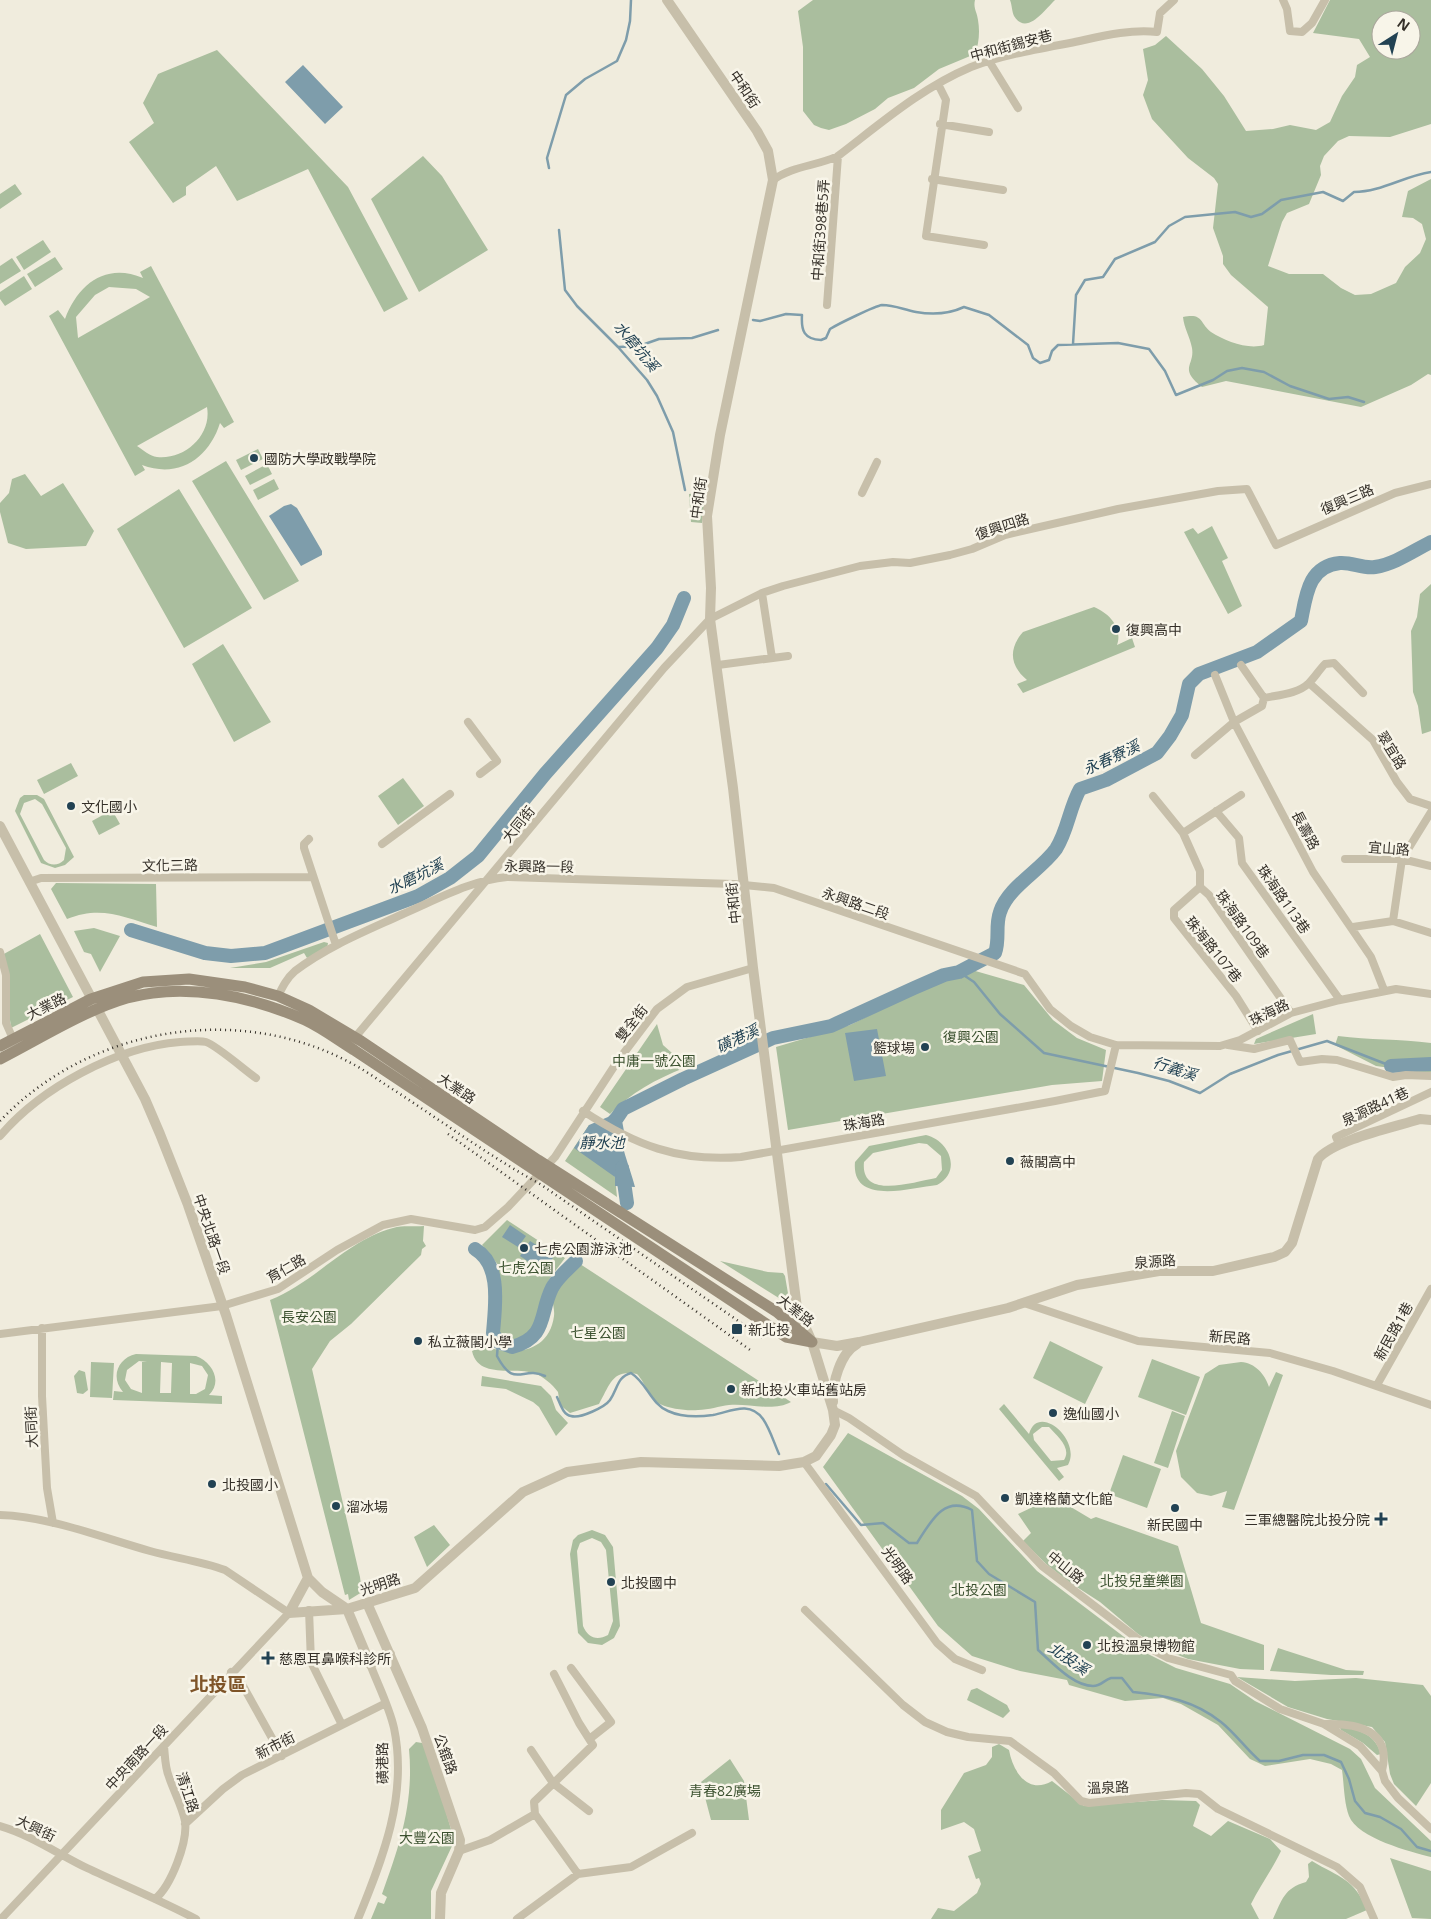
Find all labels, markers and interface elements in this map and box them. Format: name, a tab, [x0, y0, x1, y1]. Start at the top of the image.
north arrow	[1371, 10, 1421, 60]
text: N	[1394, 13, 1414, 35]
street label: 中和街錫安巷	[968, 25, 1054, 65]
street label: 中和街	[725, 66, 765, 112]
street label: 中和街398巷5弄	[807, 178, 833, 282]
water label: 水磨坑溪	[610, 317, 665, 377]
place label: 國防大學政戰學院	[264, 449, 376, 468]
marker: 國防大學政戰學院	[248, 452, 260, 464]
street label: 中和街	[686, 476, 710, 520]
street label: 復興三路	[1318, 479, 1376, 519]
street label: 復興四路	[972, 508, 1032, 544]
place label: 復興高中	[1126, 620, 1182, 639]
marker: 復興高中	[1110, 623, 1122, 635]
street label: 翠宜路	[1373, 727, 1411, 773]
water label: 永春寮溪	[1080, 734, 1144, 779]
place label: 文化國小	[81, 797, 137, 816]
marker: 文化國小	[65, 800, 77, 812]
street label: 大同街	[497, 802, 539, 846]
street label: 長壽路	[1288, 807, 1324, 853]
street label: 宜山路	[1367, 837, 1411, 859]
water label: 水磨坑溪	[384, 853, 448, 898]
street label: 文化三路	[142, 855, 198, 875]
street label: 永興路一段	[504, 856, 574, 876]
street label: 珠海路113巷	[1253, 861, 1315, 937]
street label: 中和街	[721, 881, 745, 925]
street label: 永興路二段	[820, 883, 892, 923]
street label: 珠海路109巷	[1212, 886, 1274, 962]
street label: 珠海路107巷	[1181, 912, 1247, 986]
street label: 大業路	[23, 988, 69, 1024]
street label: 珠海路	[1246, 994, 1292, 1030]
street label: 雙全街	[611, 1001, 651, 1045]
water label: 磺港溪	[712, 1019, 763, 1057]
park label: 復興公園	[943, 1027, 999, 1046]
place label: 籃球場	[873, 1038, 915, 1057]
marker: 籃球場	[919, 1041, 931, 1053]
park label: 中庸一號公園	[612, 1051, 696, 1070]
water label: 行義溪	[1151, 1052, 1201, 1085]
street label: 大業路	[434, 1068, 480, 1108]
street label: 泉源路41巷	[1338, 1082, 1412, 1130]
street label: 珠海路	[842, 1109, 886, 1135]
water label: 靜水池	[579, 1132, 626, 1152]
place label: 薇閣高中	[1020, 1152, 1076, 1171]
marker: 薇閣高中	[1004, 1155, 1016, 1167]
street label: 中央北路一段	[189, 1191, 235, 1277]
place label: 七虎公園游泳池	[534, 1239, 632, 1258]
marker: 七虎公園游泳池	[518, 1242, 530, 1254]
street label: 育仁路	[263, 1249, 309, 1287]
street label: 泉源路	[1133, 1250, 1177, 1272]
park label: 七虎公園	[498, 1258, 554, 1277]
street label: 大業路	[774, 1290, 818, 1330]
street label: 新民路1巷	[1369, 1298, 1417, 1364]
park label: 長安公園	[281, 1307, 337, 1326]
place label: 新北投	[748, 1320, 790, 1339]
marker: 新北投	[730, 1322, 744, 1336]
park label: 七星公園	[570, 1323, 626, 1342]
street label: 新民路	[1208, 1326, 1252, 1348]
place label: 私立薇閣小學	[428, 1332, 512, 1351]
marker: 私立薇閣小學	[412, 1335, 424, 1347]
place label: 新北投火車站舊站房	[741, 1380, 867, 1399]
marker: 新北投火車站舊站房	[725, 1383, 737, 1395]
place label: 逸仙國小	[1063, 1404, 1119, 1423]
street label: 大同街	[20, 1406, 42, 1448]
marker: 逸仙國小	[1047, 1407, 1059, 1419]
place label: 北投國小	[222, 1475, 278, 1494]
marker: 北投國小	[206, 1478, 218, 1490]
place label: 凱達格蘭文化館	[1015, 1489, 1113, 1508]
marker: 凱達格蘭文化館	[999, 1492, 1011, 1504]
place label: 溜冰場	[346, 1497, 388, 1516]
marker: 溜冰場	[330, 1500, 342, 1512]
marker: 新民國中	[1169, 1502, 1181, 1514]
place label: 三軍總醫院北投分院	[1244, 1510, 1370, 1529]
marker: 三軍總醫院北投分院	[1374, 1512, 1388, 1526]
place label: 新民國中	[1147, 1515, 1203, 1534]
street label: 光明路	[878, 1542, 918, 1588]
street label: 中山路	[1044, 1546, 1088, 1588]
street label: 光明路	[357, 1568, 403, 1600]
park label: 北投兒童樂園	[1100, 1571, 1184, 1590]
place label: 北投國中	[621, 1573, 677, 1592]
marker: 北投國中	[605, 1576, 617, 1588]
park label: 北投公園	[951, 1580, 1007, 1599]
place label: 北投溫泉博物館	[1097, 1636, 1195, 1655]
water label: 北投溪	[1045, 1637, 1095, 1680]
marker: 北投溫泉博物館	[1081, 1639, 1093, 1651]
place label: 慈恩耳鼻喉科診所	[279, 1649, 391, 1668]
marker: 慈恩耳鼻喉科診所	[261, 1651, 275, 1665]
district label: 北投區	[189, 1671, 247, 1697]
street label: 中央南路一段	[100, 1720, 172, 1794]
street label: 新市街	[252, 1727, 298, 1763]
street label: 公舘路	[430, 1731, 462, 1777]
street label: 磺港路	[372, 1742, 392, 1784]
street label: 清江路	[172, 1769, 204, 1815]
street label: 溫泉路	[1087, 1777, 1129, 1797]
park label: 青春82廣場	[689, 1781, 761, 1800]
street label: 大興街	[13, 1811, 59, 1845]
park label: 大豐公園	[399, 1828, 455, 1847]

